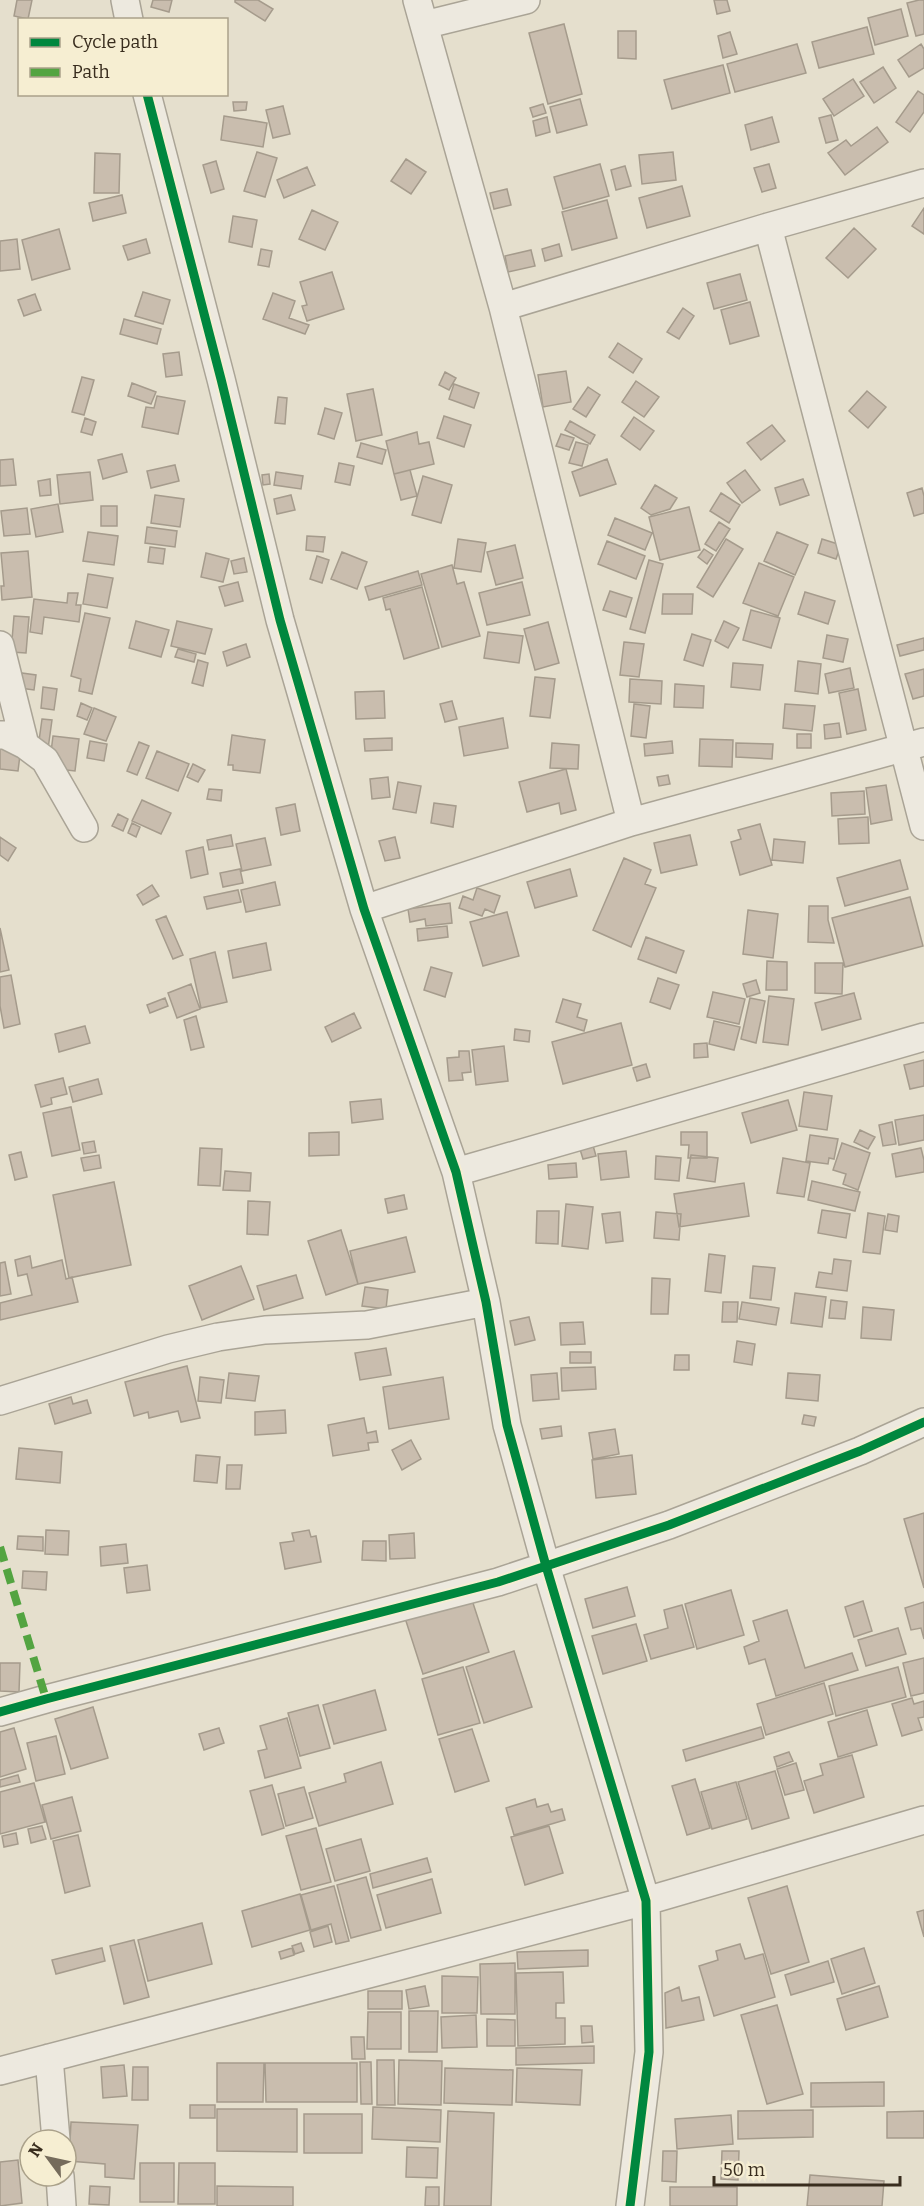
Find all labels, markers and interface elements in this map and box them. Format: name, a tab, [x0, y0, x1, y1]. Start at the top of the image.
legend	[18, 18, 228, 96]
text: Cycle path	[72, 31, 158, 53]
text: Path	[72, 61, 110, 83]
north arrow	[18, 2128, 78, 2188]
text: N	[25, 2140, 47, 2160]
scale bar	[714, 2149, 900, 2187]
text: 50 m	[723, 2159, 765, 2181]

